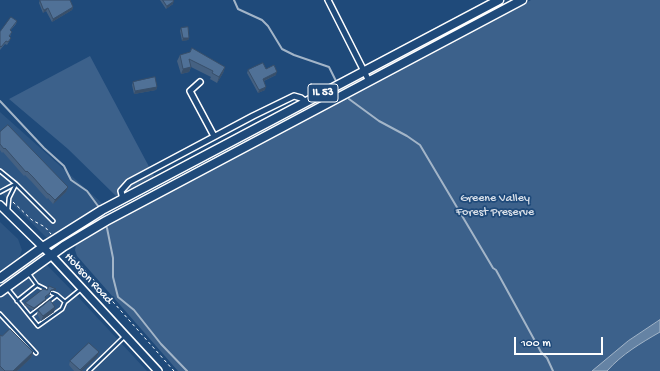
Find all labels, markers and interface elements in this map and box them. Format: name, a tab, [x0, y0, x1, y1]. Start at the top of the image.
road number: IL 53	[308, 84, 338, 102]
park label: Greene Valley Forest Preserve	[456, 192, 534, 220]
street label: Hobson Road	[61, 250, 115, 308]
scale bar	[516, 329, 605, 355]
text: 100 m	[521, 337, 551, 351]

